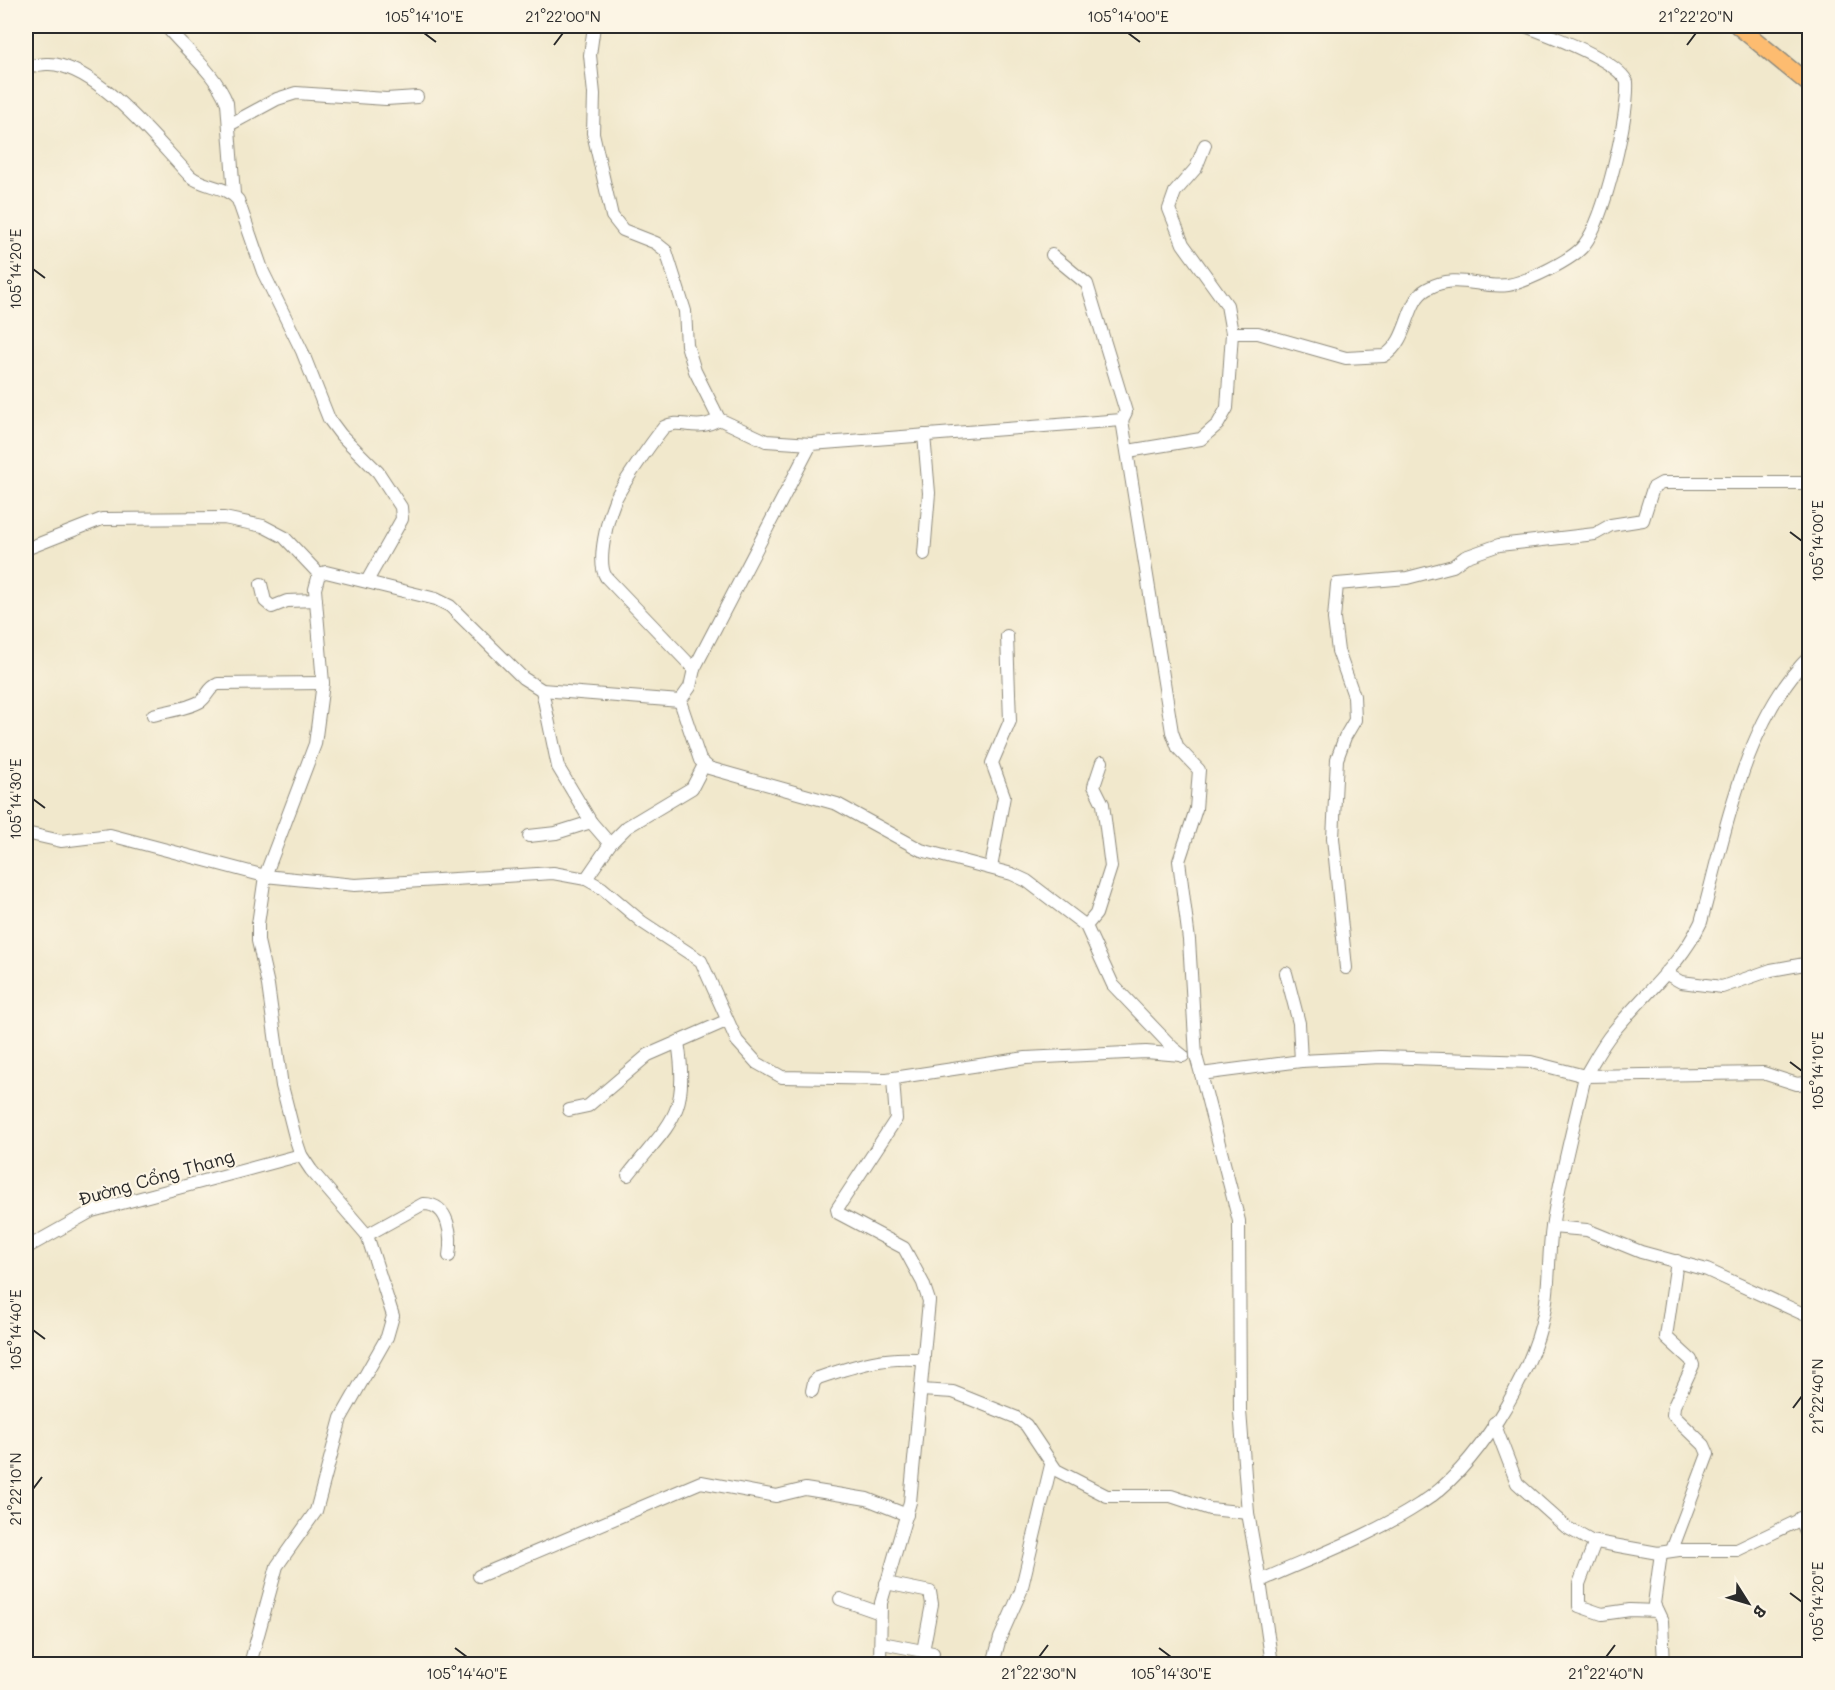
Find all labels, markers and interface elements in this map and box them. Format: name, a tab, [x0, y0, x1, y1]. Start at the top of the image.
text: 105°14'10"E	[384, 6, 464, 26]
text: 21°22'00"N	[525, 6, 601, 26]
text: 105°14'00"E	[1087, 6, 1169, 26]
text: 21°22'20"N	[1659, 6, 1733, 26]
text: 105°14'20"E	[5, 228, 25, 309]
text: 105°14'00"E	[1807, 500, 1827, 582]
text: 105°14'30"E	[5, 758, 25, 840]
text: 105°14'10"E	[1807, 1031, 1827, 1111]
street label: Đường Cổng Thang	[75, 1143, 237, 1211]
text: 105°14'40"E	[5, 1289, 25, 1371]
text: 21°22'40"N	[1807, 1358, 1827, 1434]
text: 21°22'10"N	[5, 1452, 25, 1526]
text: 105°14'20"E	[1807, 1561, 1827, 1642]
north arrow	[1718, 1573, 1778, 1633]
text: B	[1749, 1602, 1772, 1623]
text: 105°14'40"E	[426, 1663, 508, 1683]
text: 21°22'30"N	[1001, 1663, 1077, 1683]
text: 105°14'30"E	[1130, 1663, 1212, 1683]
text: 21°22'40"N	[1568, 1663, 1644, 1683]

